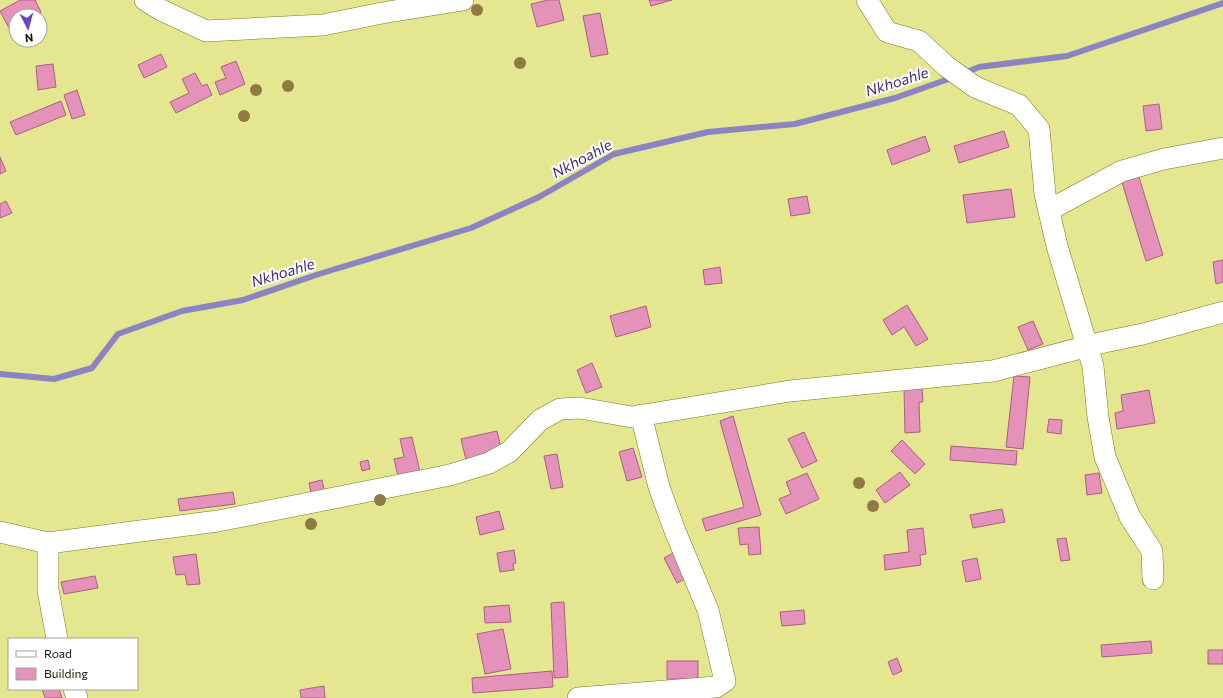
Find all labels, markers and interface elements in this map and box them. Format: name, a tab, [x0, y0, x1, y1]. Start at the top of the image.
north arrow	[8, 8, 48, 48]
text: N	[24, 32, 34, 45]
water label: Nkhoahle	[863, 62, 931, 100]
water label: Nkhoahle	[549, 135, 615, 181]
water label: Nkhoahle	[249, 254, 317, 290]
legend	[8, 638, 138, 690]
text: Road	[44, 646, 72, 660]
text: Building	[44, 666, 88, 680]

